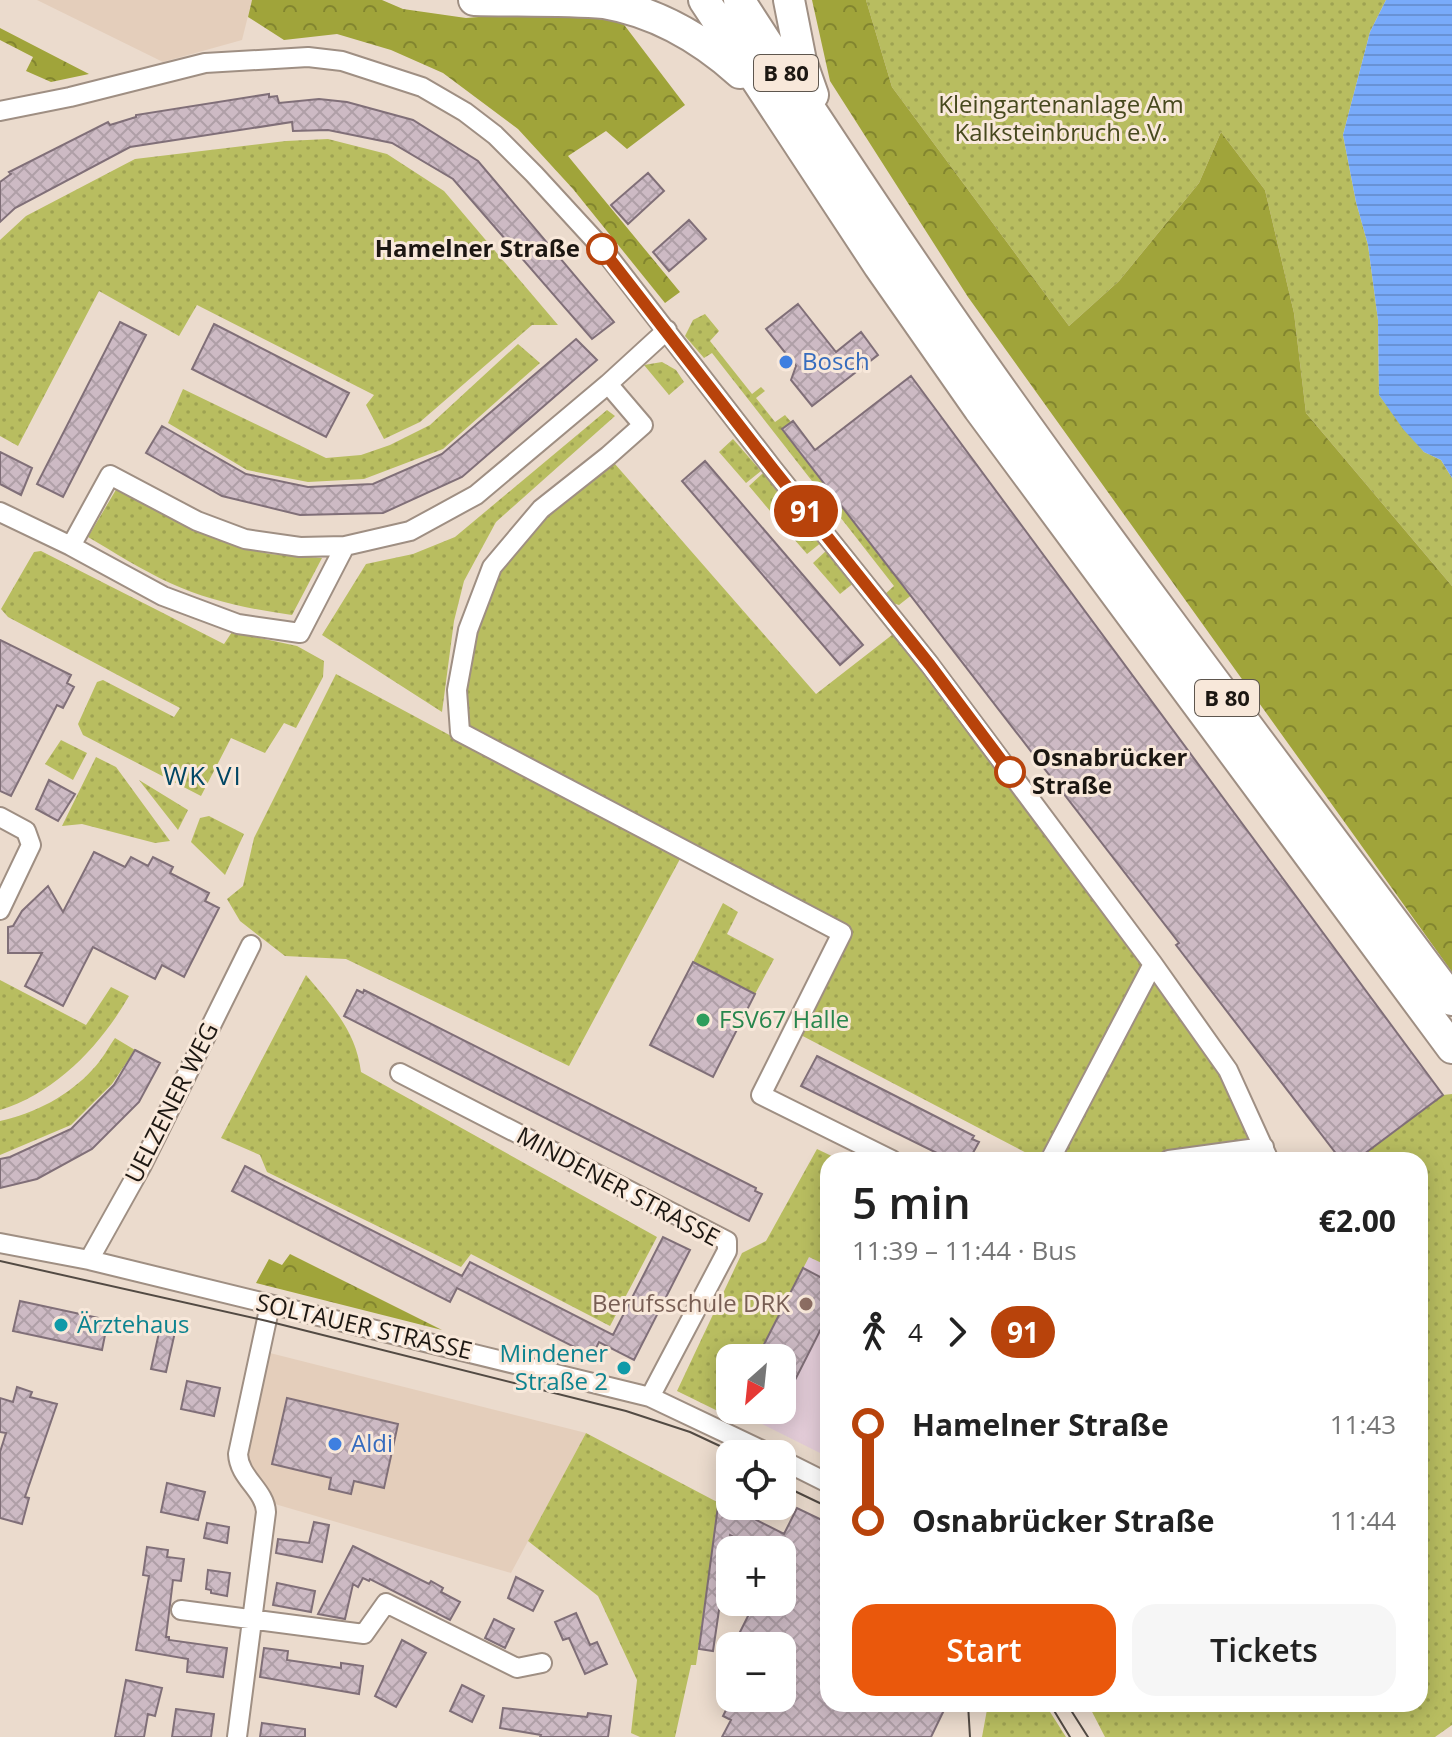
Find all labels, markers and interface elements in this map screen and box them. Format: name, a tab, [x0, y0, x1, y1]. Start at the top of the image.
road number: B 80	[754, 55, 818, 91]
park label: Kleingartenanlage Am Kalksteinbruch e.V.	[938, 87, 1184, 148]
place label: Hamelner Straße	[375, 231, 580, 264]
marker: Hamelner Straße	[587, 234, 617, 264]
place label: Bosch	[802, 344, 870, 377]
marker: Bosch	[777, 353, 795, 371]
line badge: 91	[770, 485, 842, 537]
text: 91	[790, 492, 822, 530]
road number: B 80	[1195, 680, 1259, 716]
place label: Osnabrücker Straße	[1032, 740, 1188, 801]
district label: WK VI	[163, 757, 243, 793]
marker: Osnabrücker Straße	[995, 757, 1025, 787]
place label: FSV67 Halle	[719, 1002, 849, 1035]
marker: FSV67 Halle	[694, 1011, 712, 1029]
street label: UELZENER WEG	[116, 1016, 225, 1188]
street label: MINDENER STRASSE	[511, 1118, 726, 1253]
text: 5 min	[852, 1172, 971, 1232]
text: €2.00	[1319, 1200, 1396, 1241]
text: 11:39 – 11:44 · Bus	[852, 1232, 1077, 1268]
street label: SOLTAUER STRASSE	[253, 1285, 476, 1366]
place label: Berufsschule DRK	[592, 1286, 790, 1319]
marker: Berufsschule DRK	[797, 1295, 815, 1313]
place label: Ärztehaus	[77, 1307, 189, 1340]
icon: walk	[852, 1310, 896, 1354]
icon: forward	[935, 1310, 979, 1354]
text: 91	[1007, 1313, 1039, 1351]
text: 4	[908, 1314, 923, 1350]
marker: Ärztehaus	[52, 1316, 70, 1334]
place label: Mindener Straße 2	[499, 1336, 608, 1397]
north arrow	[716, 1344, 796, 1424]
map controls	[716, 1344, 796, 1712]
marker: Mindener Straße 2	[615, 1359, 633, 1377]
text: Hamelner Straße	[912, 1404, 1169, 1445]
text: 11:43	[1330, 1406, 1396, 1442]
place label: Aldi	[351, 1426, 393, 1459]
marker: Aldi	[326, 1435, 344, 1453]
button: locate	[716, 1440, 796, 1520]
text: Osnabrücker Straße	[912, 1500, 1214, 1541]
text: 11:44	[1330, 1502, 1396, 1538]
button: +	[716, 1536, 796, 1616]
button: Start	[852, 1604, 1116, 1696]
button: Tickets	[1132, 1604, 1396, 1696]
button: −	[716, 1632, 796, 1712]

